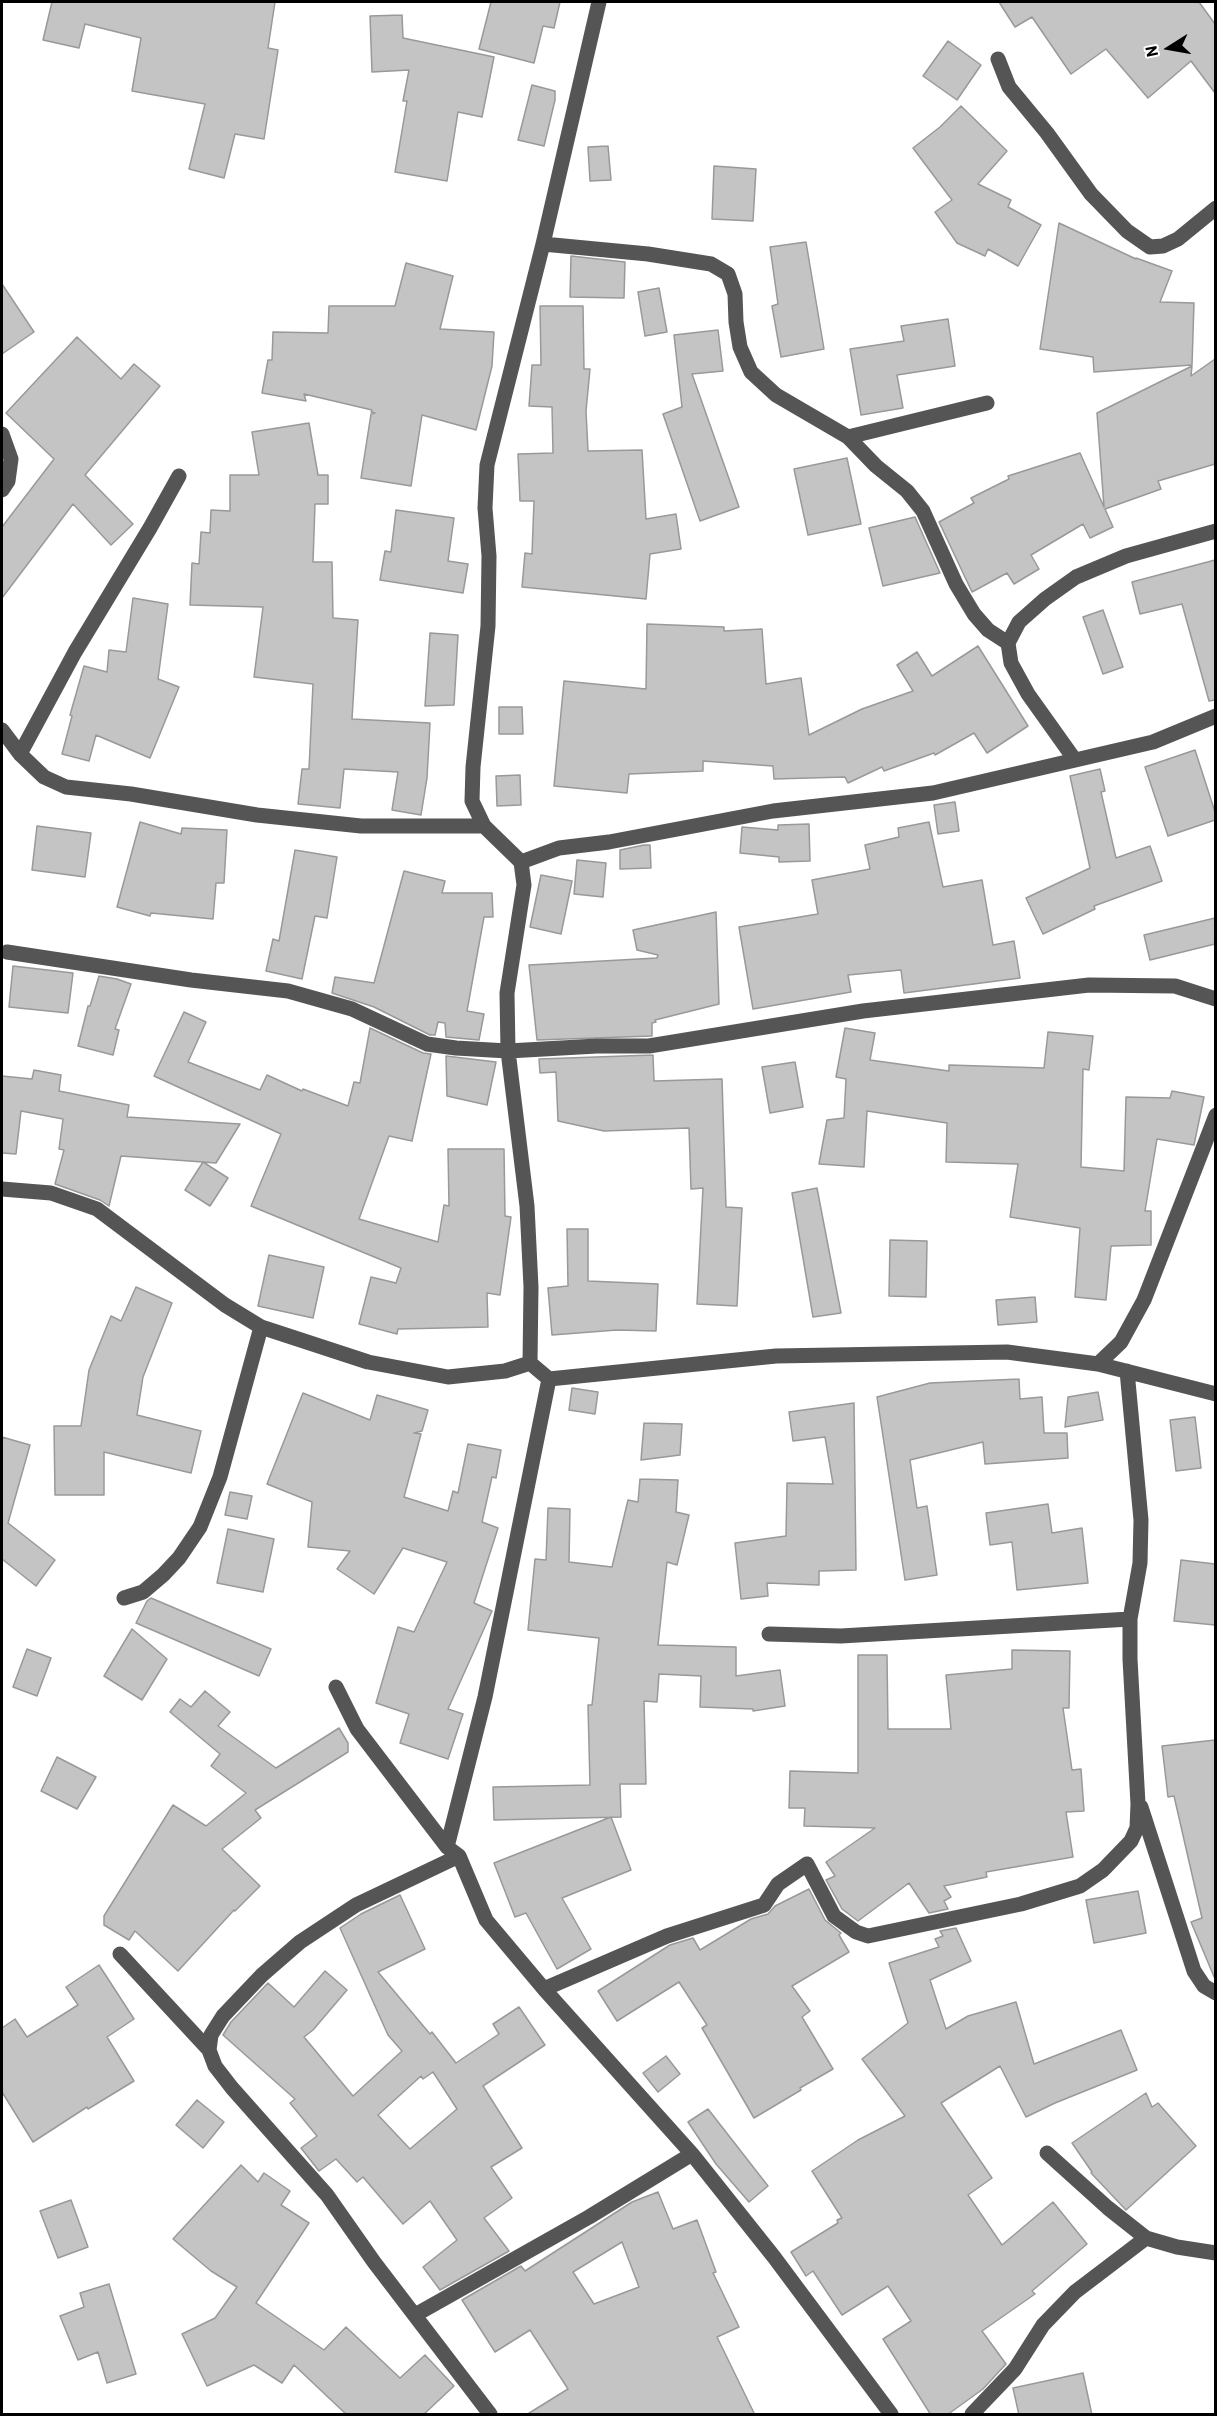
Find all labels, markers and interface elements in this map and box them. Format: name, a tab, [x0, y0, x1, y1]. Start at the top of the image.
north arrow	[1139, 18, 1199, 78]
text: N	[1141, 45, 1161, 59]

